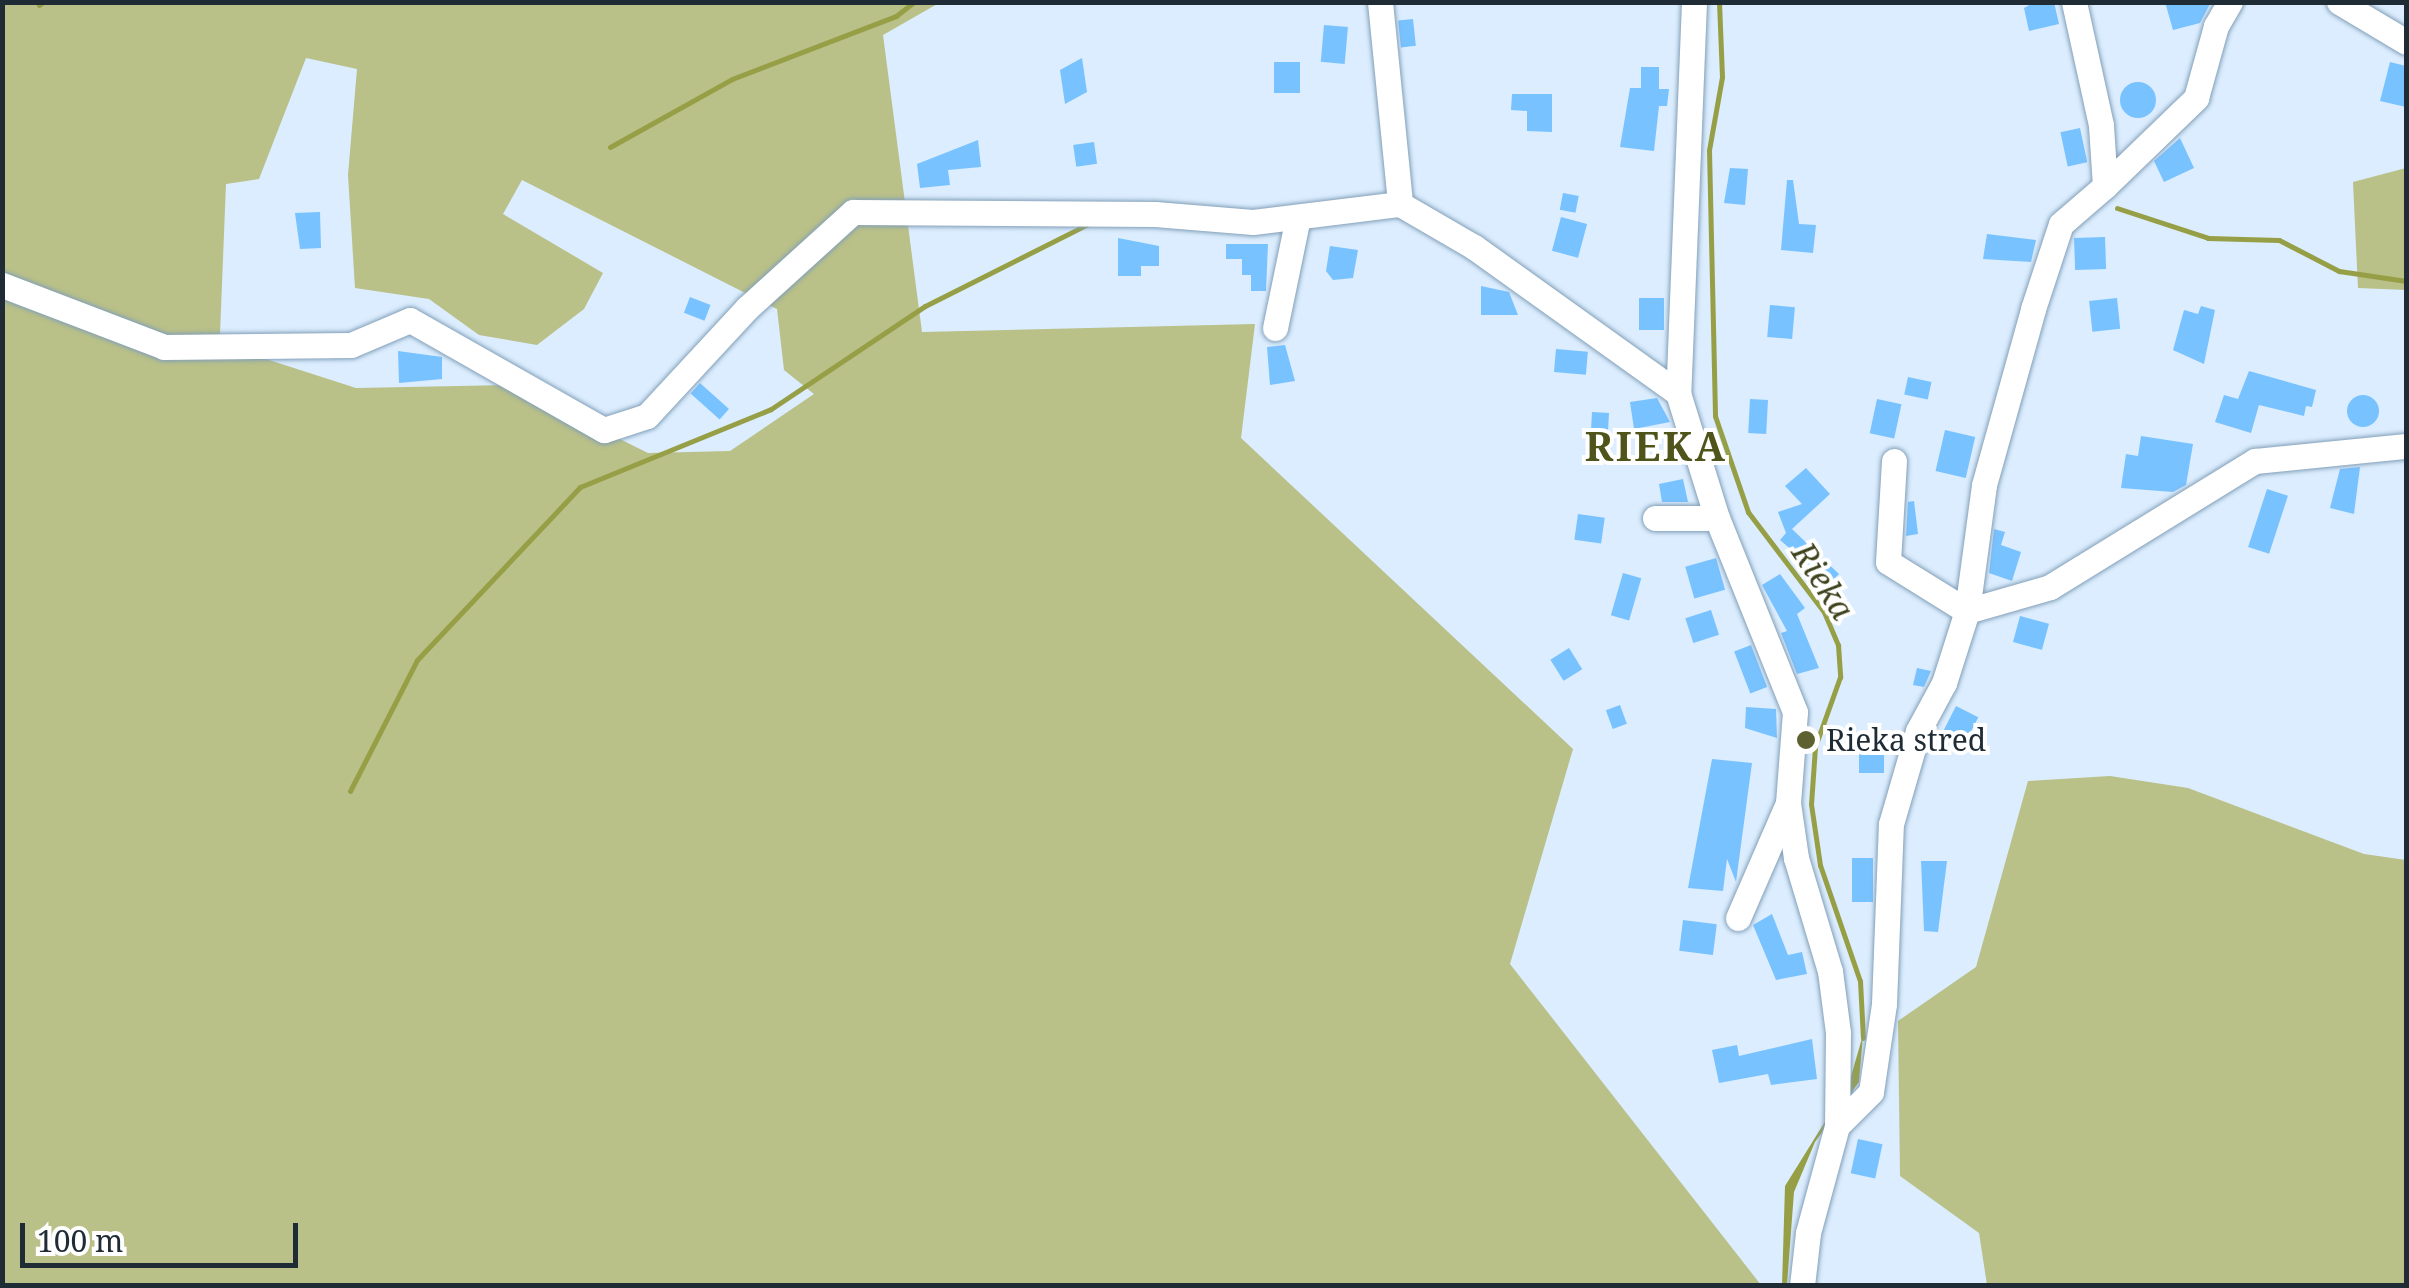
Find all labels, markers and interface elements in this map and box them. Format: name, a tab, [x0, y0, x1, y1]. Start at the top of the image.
district label: RIEKA	[1585, 422, 1727, 470]
water label: Rieka	[1784, 536, 1862, 626]
place label: Rieka stred	[1826, 722, 1986, 758]
marker: Rieka stred	[1795, 729, 1817, 751]
scale bar	[25, 1203, 302, 1265]
text: 100 m	[37, 1220, 123, 1261]

